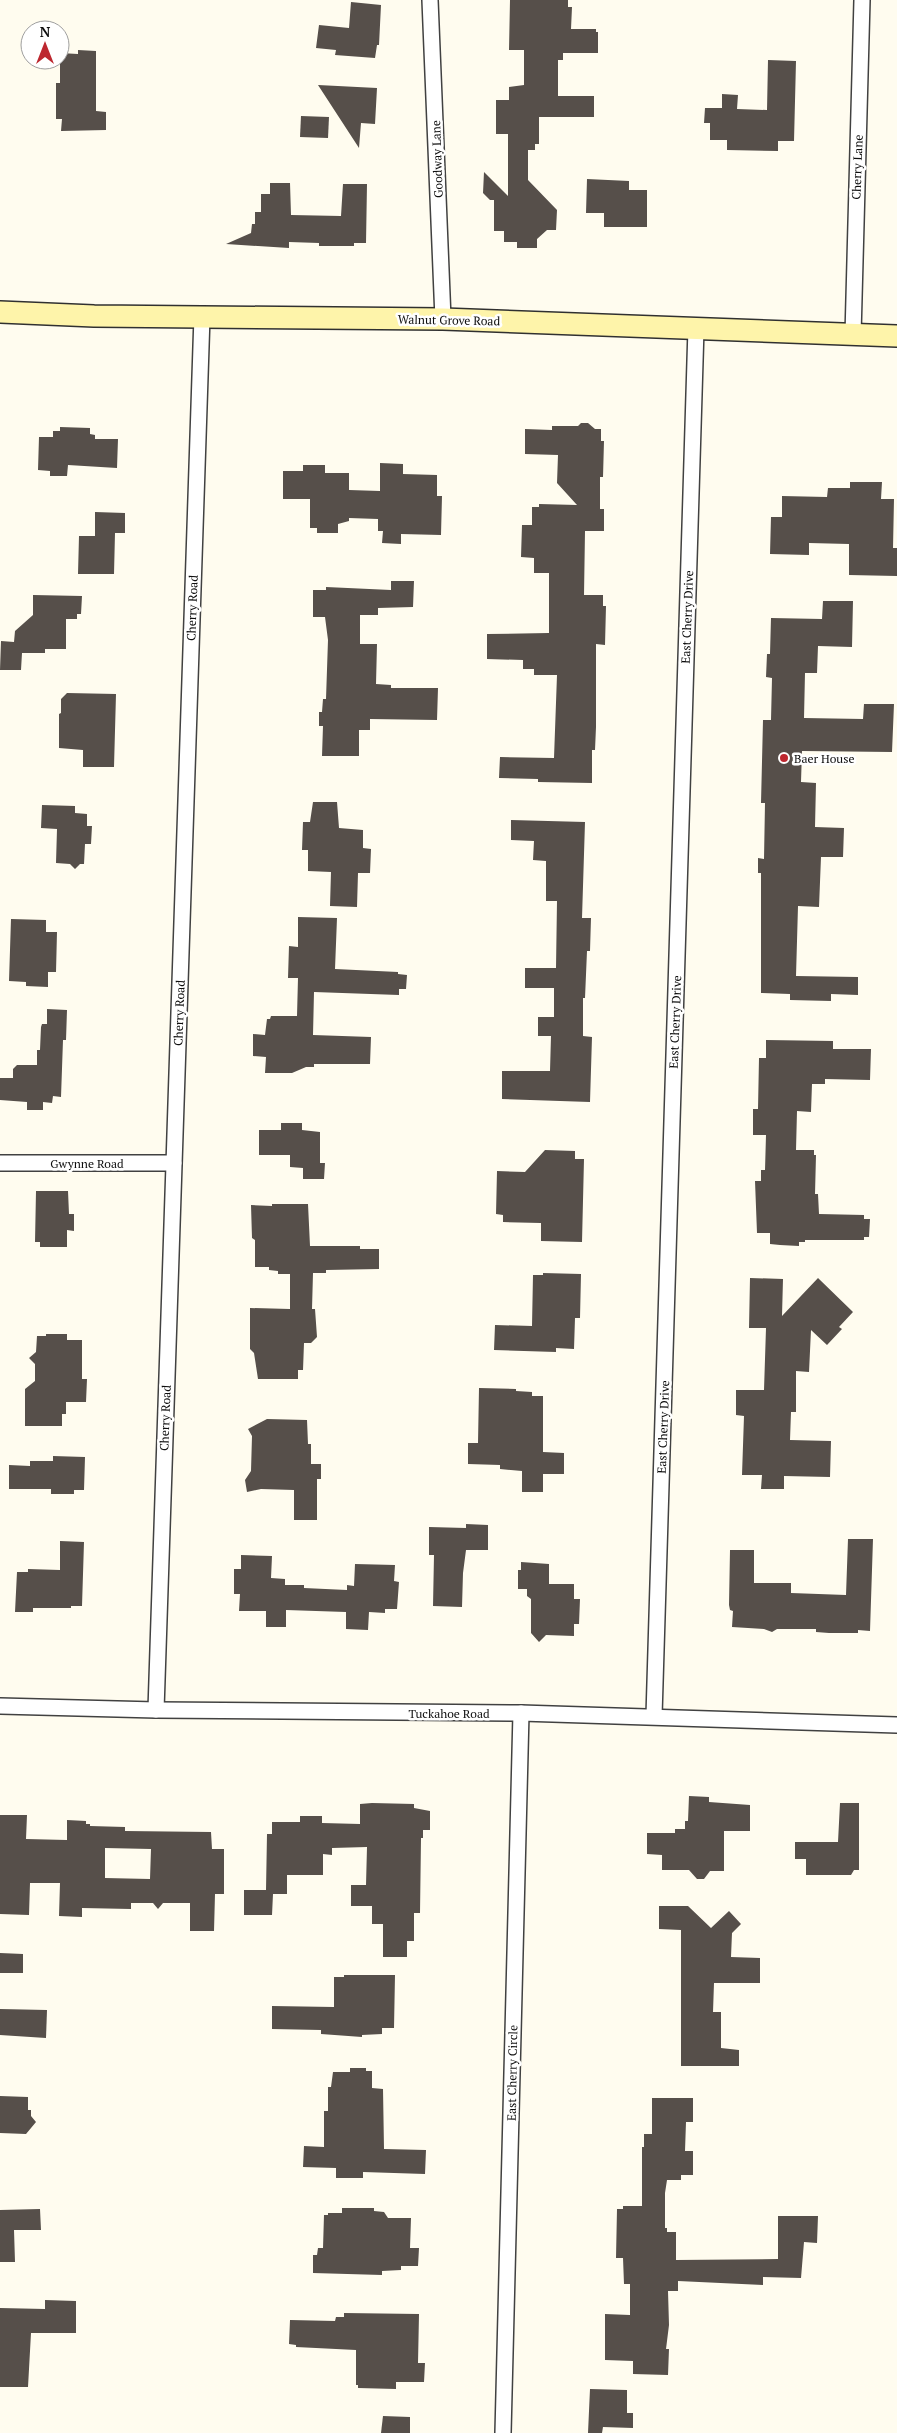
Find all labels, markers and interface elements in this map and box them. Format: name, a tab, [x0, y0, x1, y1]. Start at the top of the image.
north arrow	[20, 20, 70, 70]
text: N	[40, 22, 51, 41]
street label: Goodway Lane	[428, 120, 446, 198]
street label: Cherry Lane	[848, 134, 866, 200]
street label: Walnut Grove Road	[398, 312, 501, 328]
street label: East Cherry Drive	[678, 570, 696, 664]
street label: Cherry Road	[183, 574, 201, 641]
place label: Baer House	[794, 751, 855, 766]
marker: Baer House	[778, 752, 790, 764]
street label: East Cherry Drive	[666, 975, 684, 1069]
street label: Cherry Road	[170, 979, 188, 1046]
street label: Gwynne Road	[50, 1156, 124, 1171]
street label: East Cherry Drive	[654, 1380, 672, 1474]
street label: Cherry Road	[156, 1384, 174, 1451]
street label: Tuckahoe Road	[408, 1706, 490, 1721]
street label: East Cherry Circle	[504, 2025, 520, 2121]

